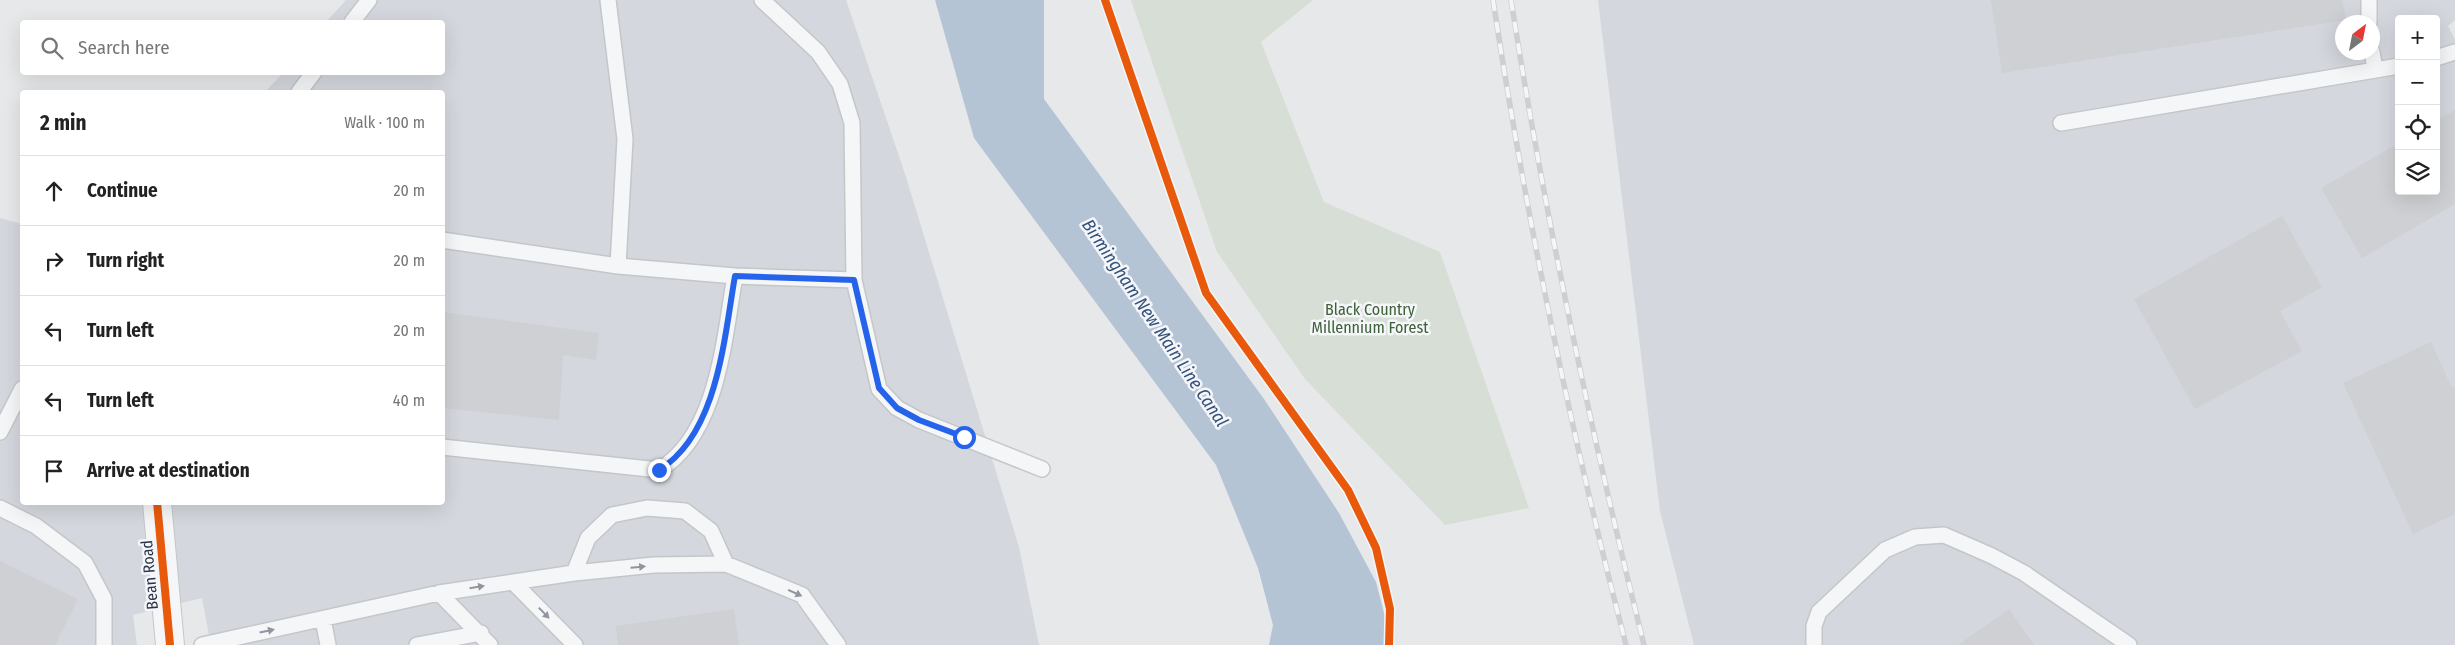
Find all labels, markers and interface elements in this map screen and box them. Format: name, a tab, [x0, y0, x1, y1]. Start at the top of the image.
north arrow	[2335, 15, 2380, 60]
map controls	[2395, 15, 2440, 195]
button: +	[2395, 15, 2440, 60]
search box	[20, 20, 445, 75]
icon: search	[38, 34, 66, 62]
text: Search here	[78, 36, 170, 59]
button: −	[2395, 60, 2440, 105]
button: locate	[2395, 105, 2440, 150]
text: 2 min	[40, 110, 87, 136]
text: Walk · 100 m	[344, 113, 425, 132]
button: layers	[2395, 150, 2440, 195]
icon: ahead	[40, 177, 68, 205]
text: Continue	[87, 179, 158, 202]
text: 20 m	[394, 181, 425, 200]
water label: Birmingham New Main Line Canal	[1077, 215, 1233, 431]
icon: right	[40, 247, 68, 275]
text: Turn right	[87, 249, 164, 272]
text: 20 m	[394, 251, 425, 270]
park label: Black Country Millennium Forest	[1312, 300, 1429, 337]
icon: left	[40, 317, 68, 345]
text: Turn left	[87, 319, 154, 342]
text: 20 m	[394, 321, 425, 340]
icon: left	[40, 387, 68, 415]
text: Turn left	[87, 389, 154, 412]
text: 40 m	[393, 391, 425, 410]
route start	[953, 426, 976, 449]
icon: arrive	[40, 457, 68, 485]
text: Arrive at destination	[87, 459, 250, 482]
route end	[648, 459, 671, 482]
street label: Bean Road	[137, 539, 162, 611]
one-way arrow	[630, 562, 646, 570]
one-way arrow	[469, 583, 485, 591]
one-way arrow	[788, 589, 802, 597]
one-way arrow	[538, 607, 550, 619]
one-way arrow	[259, 627, 275, 635]

